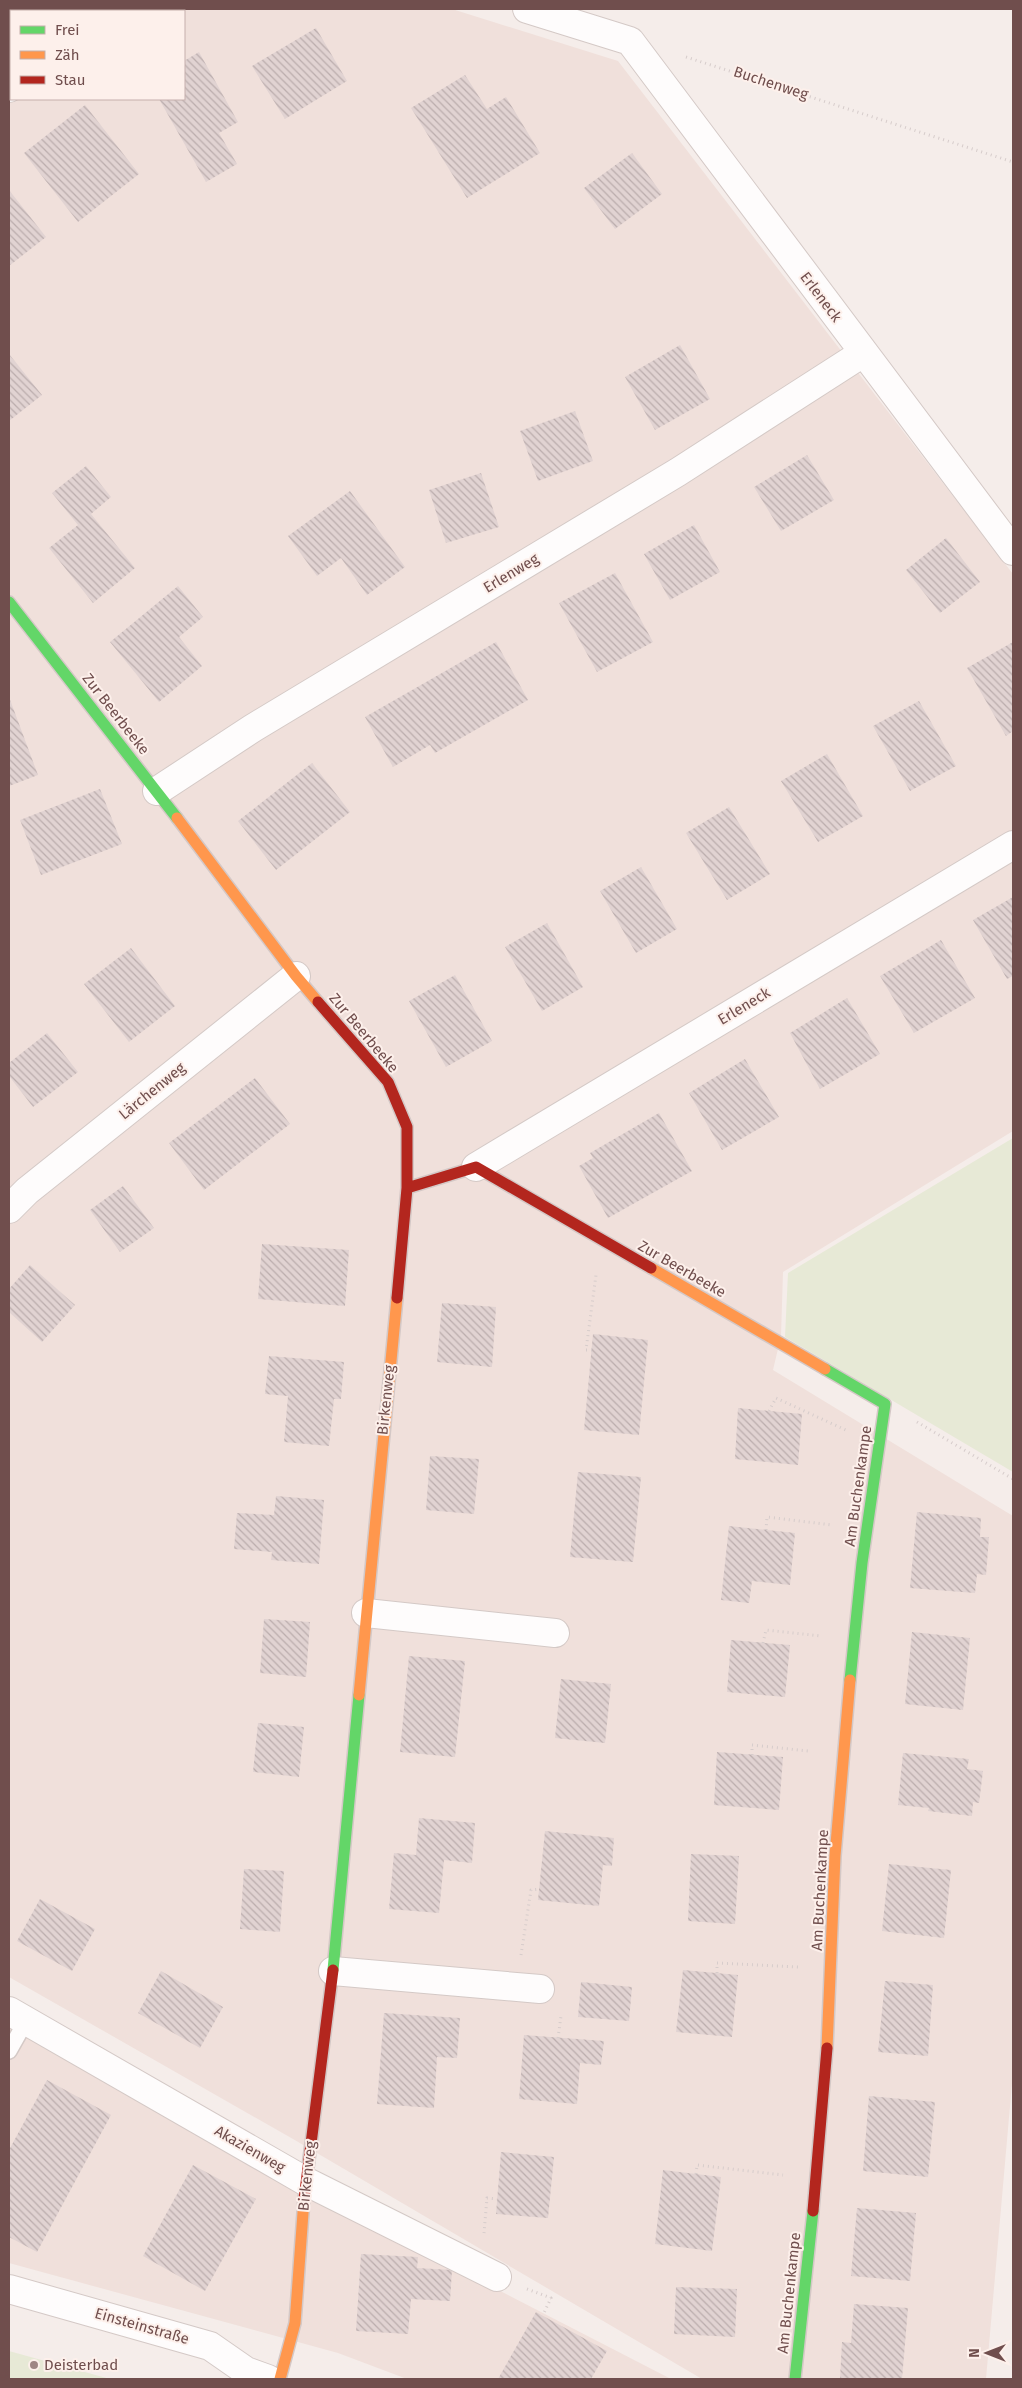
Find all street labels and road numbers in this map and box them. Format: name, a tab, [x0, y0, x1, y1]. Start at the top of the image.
street label: Buchenweg	[731, 62, 811, 104]
street label: Erleneck	[796, 268, 846, 326]
street label: Erlenweg	[480, 549, 542, 597]
street label: Zur Beerbeeke	[79, 670, 153, 758]
street label: Erleneck	[715, 983, 774, 1029]
street label: Zur Beerbeeke	[326, 990, 402, 1076]
street label: Lärchenweg	[115, 1059, 189, 1123]
street label: Zur Beerbeeke	[635, 1237, 729, 1301]
street label: Birkenweg	[373, 1364, 399, 1436]
street label: Am Buchenkampe	[841, 1424, 875, 1548]
street label: Am Buchenkampe	[808, 1829, 832, 1951]
street label: Akazienweg	[211, 2122, 289, 2177]
street label: Birkenweg	[294, 2140, 320, 2212]
street label: Am Buchenkampe	[774, 2232, 804, 2354]
street label: Einsteinstraße	[93, 2304, 191, 2348]

